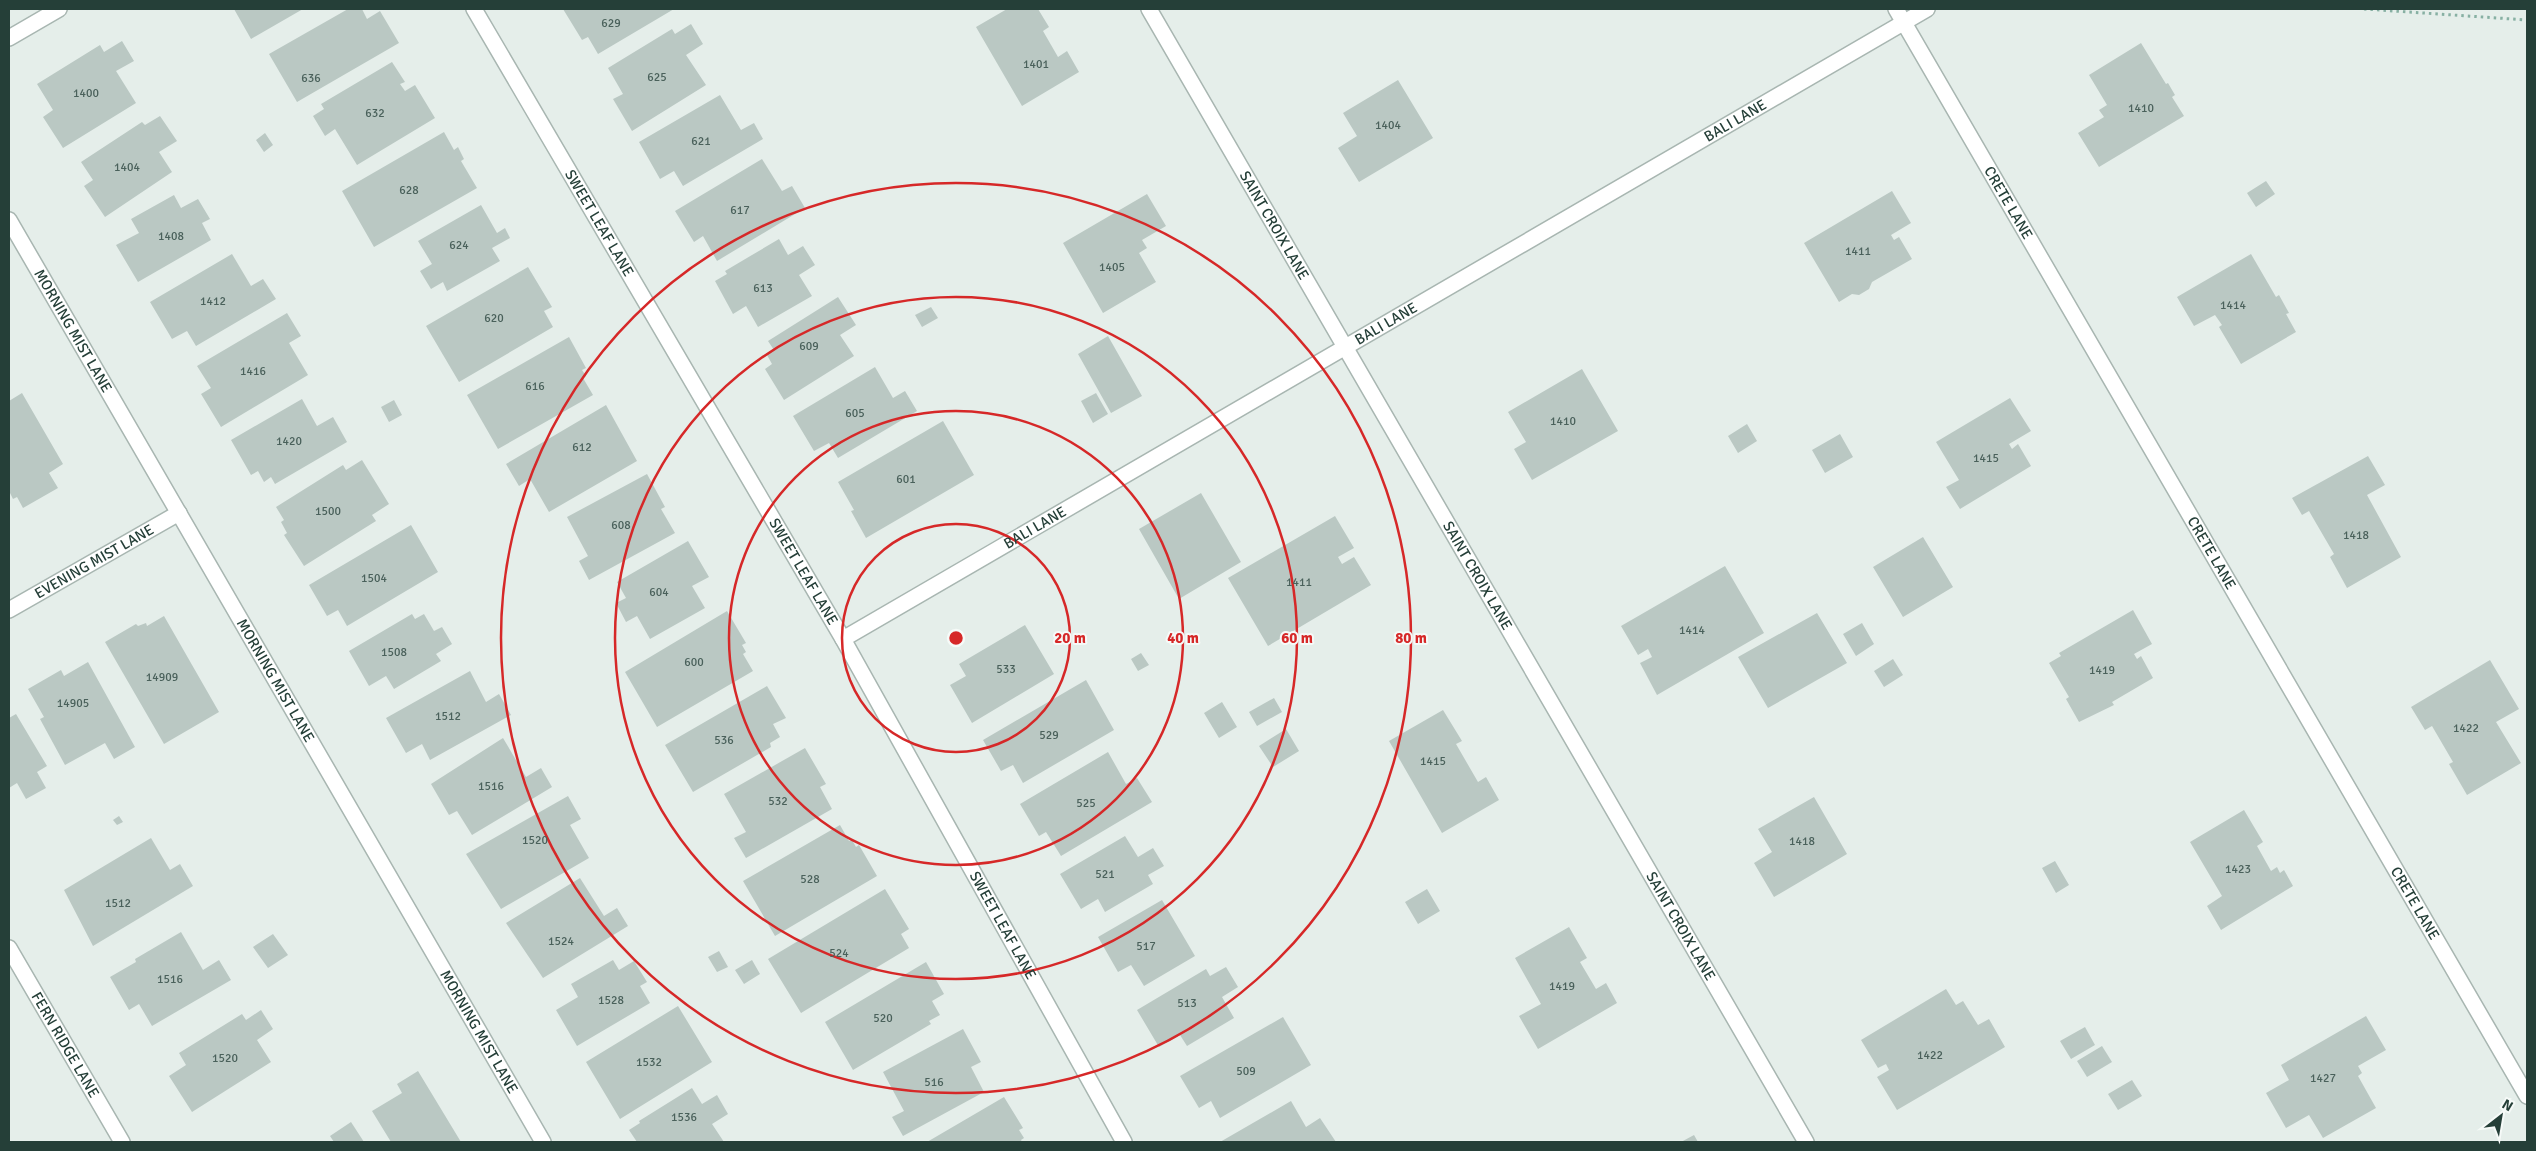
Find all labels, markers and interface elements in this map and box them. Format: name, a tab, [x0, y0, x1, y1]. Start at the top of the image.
house number: 629	[601, 16, 621, 31]
house number: 1401	[1023, 57, 1049, 72]
house number: 625	[647, 70, 667, 85]
house number: 636	[301, 71, 321, 86]
house number: 1400	[73, 86, 99, 101]
street label: BALI LANE	[1701, 95, 1770, 146]
house number: 1410	[2128, 101, 2154, 116]
house number: 632	[365, 106, 385, 121]
house number: 1404	[1375, 118, 1401, 133]
house number: 621	[691, 134, 711, 149]
house number: 1404	[114, 160, 140, 175]
street label: CRETE LANE	[1980, 163, 2037, 242]
street label: SWEET LEAF LANE	[561, 166, 638, 280]
street label: SAINT CROIX LANE	[1236, 168, 1313, 283]
house number: 628	[399, 183, 419, 198]
house number: 617	[730, 203, 750, 218]
house number: 1408	[158, 229, 184, 244]
house number: 624	[449, 238, 469, 253]
house number: 1411	[1845, 244, 1871, 259]
house number: 1405	[1099, 260, 1125, 275]
street label: MORNING MIST LANE	[30, 266, 116, 396]
house number: 613	[753, 281, 773, 296]
house number: 1412	[200, 294, 226, 309]
street label: BALI LANE	[1352, 298, 1420, 349]
house number: 1414	[2220, 298, 2246, 313]
house number: 620	[484, 311, 504, 326]
house number: 609	[799, 339, 819, 354]
house number: 1416	[240, 364, 266, 379]
house number: 616	[525, 379, 545, 394]
house number: 605	[845, 406, 865, 421]
house number: 1410	[1550, 414, 1576, 429]
house number: 1420	[276, 434, 302, 449]
house number: 612	[572, 440, 592, 455]
house number: 1415	[1973, 451, 1999, 466]
house number: 601	[896, 472, 916, 487]
street label: BALI LANE	[1000, 502, 1069, 553]
house number: 1500	[315, 504, 341, 519]
street label: CRETE LANE	[2184, 513, 2240, 593]
street label: SWEET LEAF LANE	[765, 515, 842, 628]
house number: 608	[611, 518, 631, 533]
street label: SAINT CROIX LANE	[1439, 518, 1516, 633]
street label: EVENING MIST LANE	[31, 520, 157, 602]
house number: 1418	[2343, 528, 2369, 543]
house number: 1504	[361, 571, 387, 586]
house number: 1411	[1286, 575, 1312, 590]
house number: 604	[649, 585, 669, 600]
street label: MORNING MIST LANE	[233, 615, 318, 745]
house number: 1414	[1679, 623, 1705, 638]
centre of rings	[947, 629, 965, 647]
text: 20 m	[1054, 629, 1086, 647]
text: 40 m	[1167, 629, 1199, 647]
text: 60 m	[1281, 629, 1313, 647]
text: 80 m	[1395, 629, 1427, 647]
house number: 1508	[381, 645, 407, 660]
house number: 600	[684, 655, 704, 670]
house number: 533	[996, 662, 1016, 677]
house number: 1419	[2089, 663, 2115, 678]
house number: 14909	[146, 670, 178, 685]
house number: 14905	[57, 696, 89, 711]
house number: 1512	[435, 709, 461, 724]
house number: 1422	[2453, 721, 2479, 736]
house number: 529	[1039, 728, 1059, 743]
house number: 536	[714, 733, 734, 748]
house number: 1415	[1420, 754, 1446, 769]
house number: 1516	[478, 779, 504, 794]
house number: 532	[768, 794, 788, 809]
house number: 525	[1076, 796, 1096, 811]
house number: 1520	[522, 833, 548, 848]
house number: 1418	[1789, 834, 1815, 849]
house number: 1423	[2225, 862, 2251, 877]
street label: CRETE LANE	[2387, 864, 2443, 943]
house number: 521	[1095, 867, 1115, 882]
street label: SWEET LEAF LANE	[966, 868, 1040, 982]
street label: SAINT CROIX LANE	[1642, 868, 1719, 984]
house number: 528	[800, 872, 820, 887]
house number: 1512	[105, 896, 131, 911]
house number: 1524	[548, 934, 574, 949]
house number: 517	[1136, 939, 1156, 954]
house number: 524	[829, 946, 849, 961]
street label: MORNING MIST LANE	[436, 967, 522, 1097]
house number: 1516	[157, 972, 183, 987]
house number: 1419	[1549, 979, 1575, 994]
street label: FERN RIDGE LANE	[28, 989, 103, 1101]
house number: 1528	[598, 993, 624, 1008]
house number: 513	[1177, 996, 1197, 1011]
house number: 520	[873, 1011, 893, 1026]
house number: 1422	[1917, 1048, 1943, 1063]
house number: 1520	[212, 1051, 238, 1066]
house number: 1532	[636, 1055, 662, 1070]
house number: 509	[1236, 1064, 1256, 1079]
house number: 1427	[2310, 1071, 2336, 1086]
house number: 516	[924, 1075, 944, 1090]
north arrow	[2476, 1091, 2526, 1141]
text: N	[2499, 1095, 2516, 1115]
house number: 1536	[671, 1110, 697, 1125]

